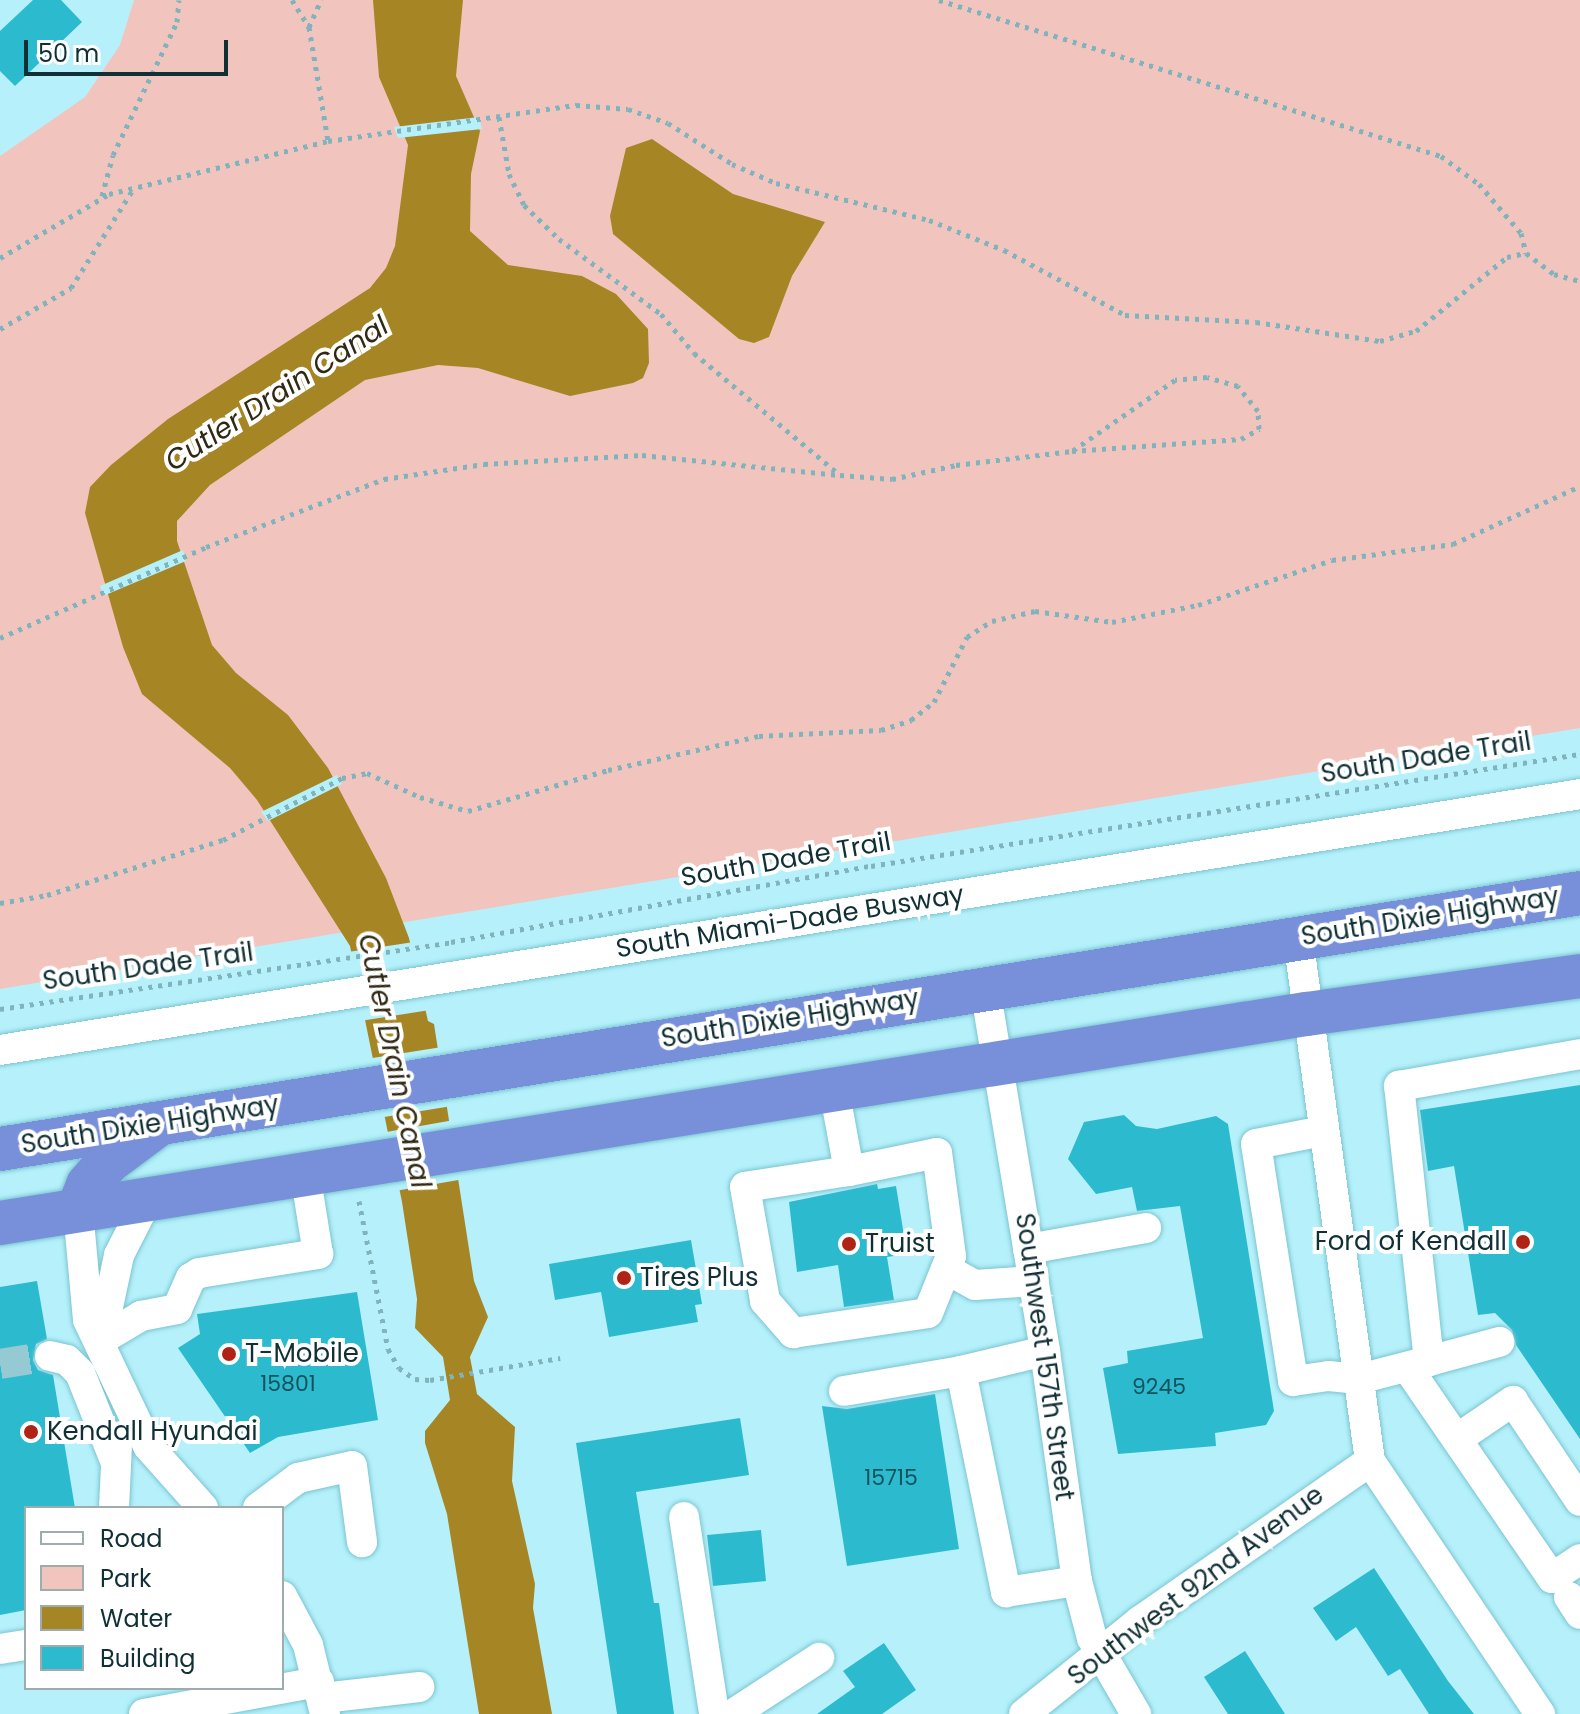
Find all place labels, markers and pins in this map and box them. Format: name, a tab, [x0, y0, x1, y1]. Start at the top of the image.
place label: Ford of Kendall	[1315, 1226, 1507, 1258]
place label: Truist	[865, 1228, 935, 1260]
marker: Ford of Kendall	[1514, 1233, 1532, 1251]
marker: Truist	[840, 1235, 858, 1253]
place label: Tires Plus	[640, 1262, 758, 1294]
marker: Tires Plus	[615, 1269, 633, 1287]
place label: T-Mobile	[245, 1338, 359, 1370]
marker: T-Mobile	[220, 1345, 238, 1363]
place label: Kendall Hyundai	[47, 1416, 258, 1448]
marker: Kendall Hyundai	[22, 1423, 40, 1441]

